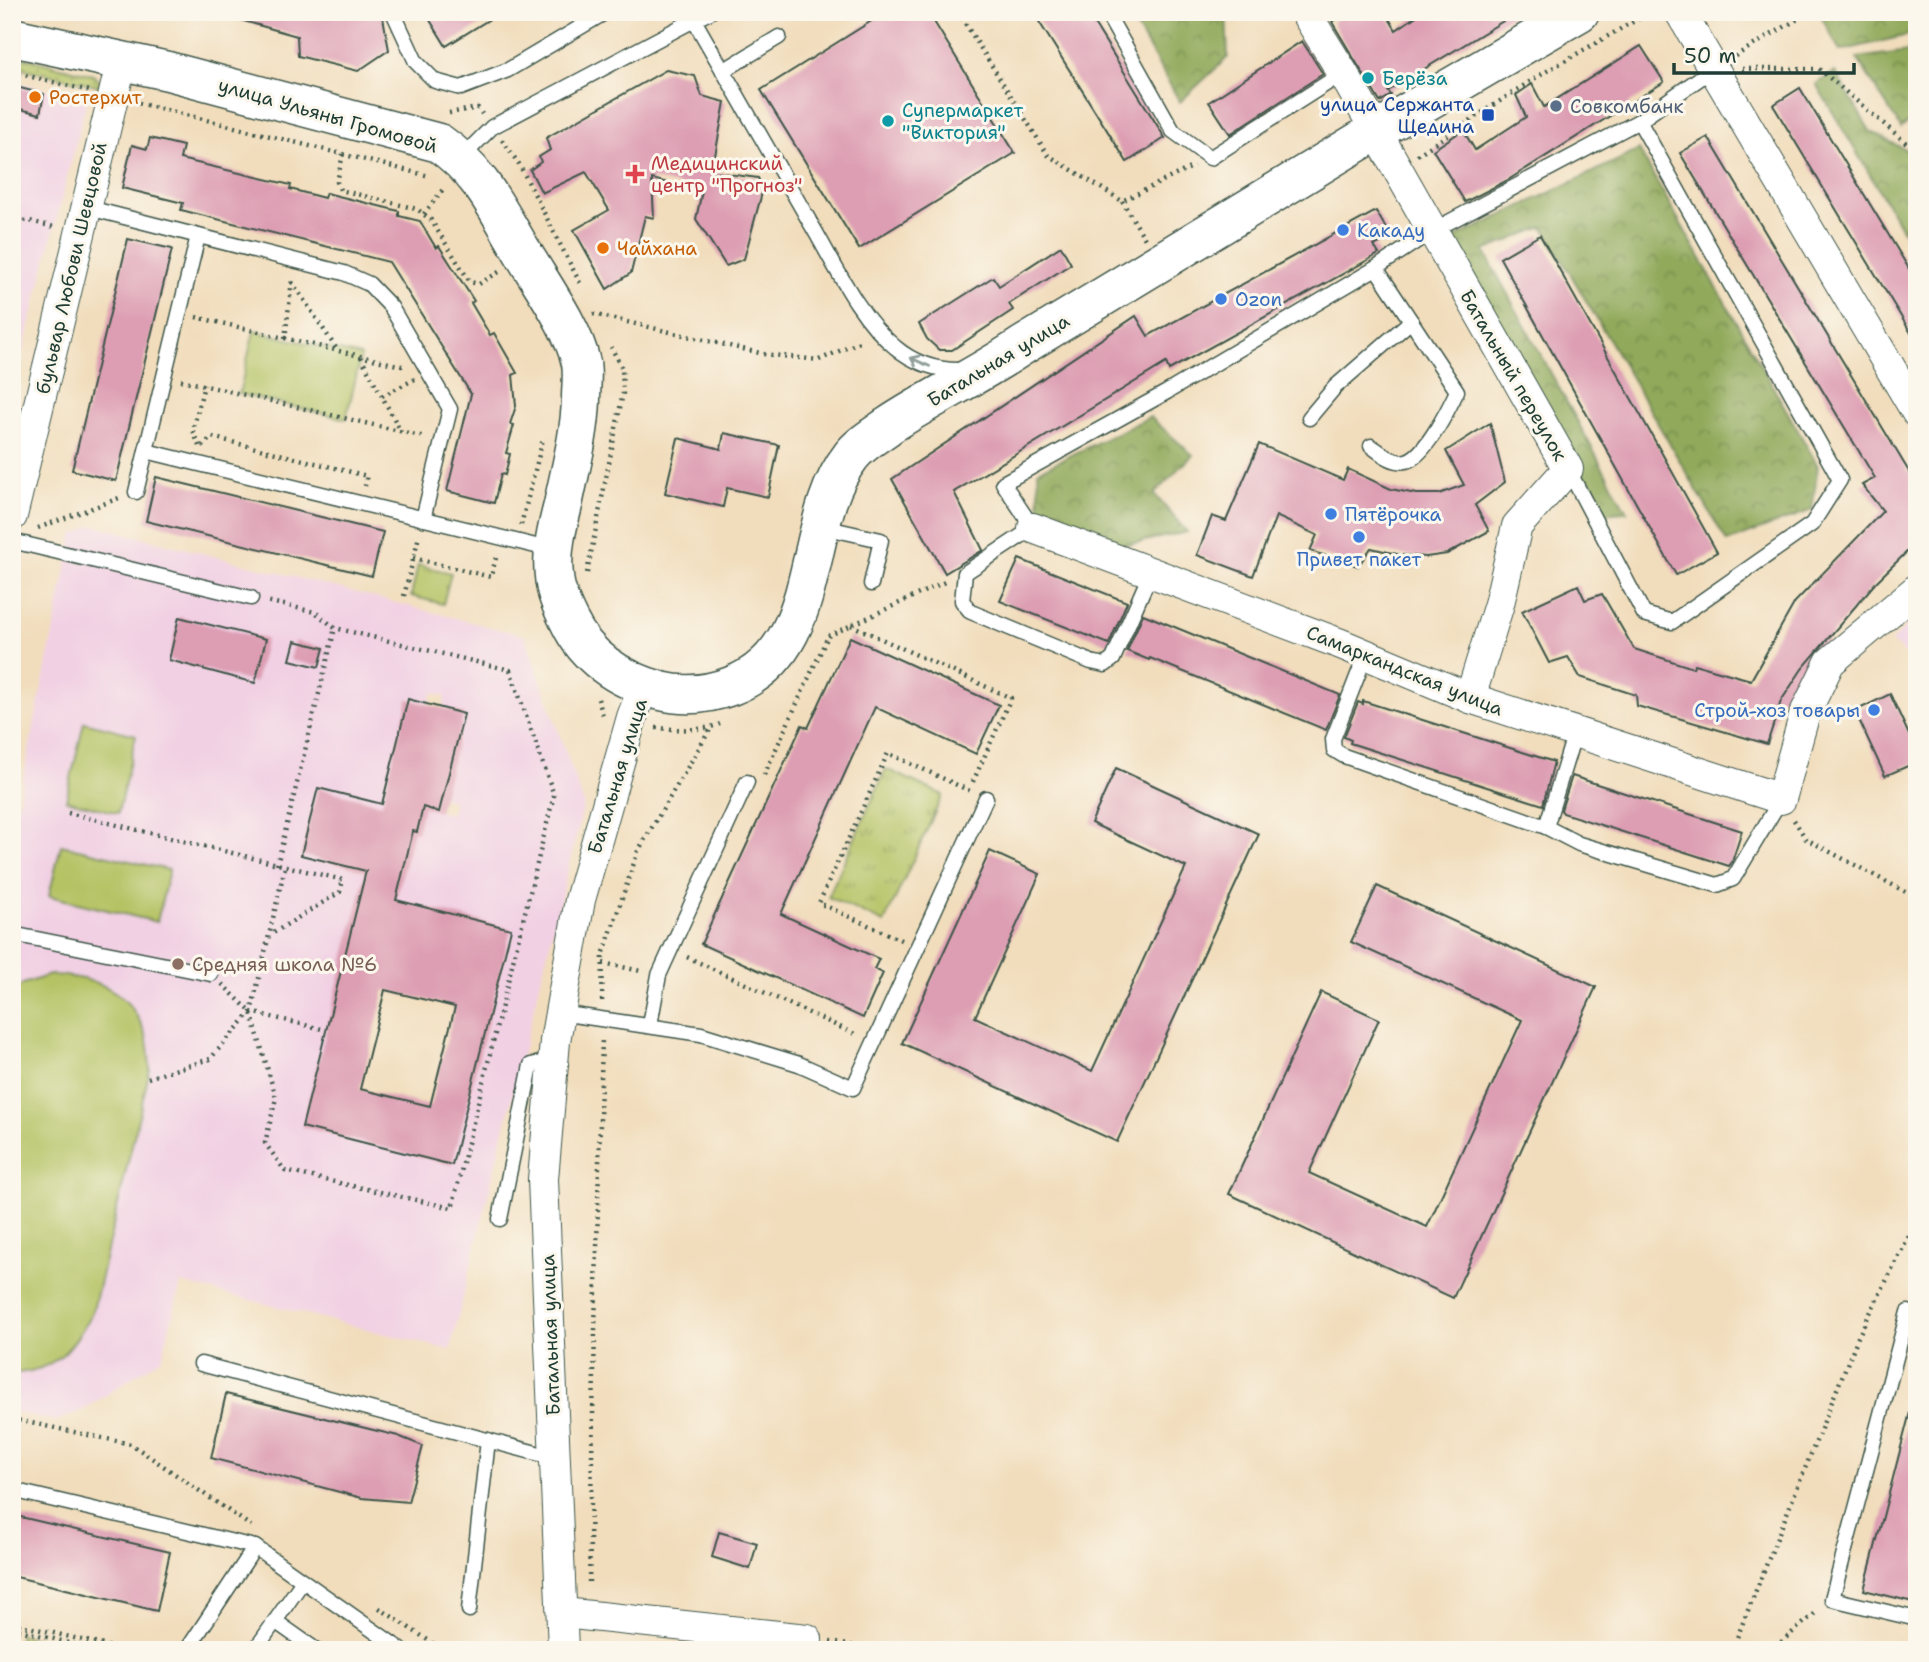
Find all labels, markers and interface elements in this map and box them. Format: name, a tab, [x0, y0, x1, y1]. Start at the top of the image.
scale bar	[1674, 32, 1854, 76]
text: 50 m	[1684, 42, 1737, 70]
place label: Берёза	[1382, 66, 1448, 91]
marker: Берёза	[1360, 70, 1376, 86]
street label: улица Ульяны Громовой	[215, 72, 440, 159]
place label: Ростерхит	[49, 85, 142, 110]
marker: Ростерхит	[27, 89, 43, 105]
place label: улица Сержанта Щедина	[1320, 92, 1474, 139]
place label: Совкомбанк	[1570, 94, 1684, 119]
place label: Супермаркет "Виктория"	[902, 98, 1023, 145]
marker: Совкомбанк	[1548, 98, 1564, 114]
marker: улица Сержанта Щедина	[1480, 107, 1496, 123]
marker: Супермаркет "Виктория"	[880, 113, 896, 129]
street label: бульвар Любови Шевцовой	[30, 140, 113, 397]
place label: Медицинский центр "Прогноз"	[651, 151, 802, 198]
marker: Медицинский центр "Прогноз"	[625, 164, 645, 184]
place label: Какаду	[1357, 218, 1425, 243]
marker: Какаду	[1335, 222, 1351, 238]
place label: Чайхана	[617, 236, 697, 261]
marker: Чайхана	[595, 240, 611, 256]
street label: Батальный переулок	[1454, 285, 1573, 465]
place label: Ozon	[1235, 287, 1282, 312]
marker: Ozon	[1213, 291, 1229, 307]
street label: Батальная улица	[923, 308, 1074, 413]
one-way arrow	[910, 355, 931, 368]
place label: Пятёрочка	[1345, 502, 1441, 527]
marker: Пятёрочка	[1323, 506, 1339, 522]
marker: Привет пакет	[1351, 529, 1367, 545]
place label: Привет пакет	[1297, 547, 1422, 572]
street label: Самаркандская улица	[1303, 620, 1507, 721]
street label: Батальная улица	[582, 695, 653, 857]
place label: Строй-хоз товары	[1694, 698, 1860, 723]
marker: Строй-хоз товары	[1866, 702, 1882, 718]
place label: Средняя школа №6	[192, 952, 377, 977]
marker: Средняя школа №6	[170, 956, 186, 972]
street label: Батальная улица	[535, 1254, 566, 1416]

